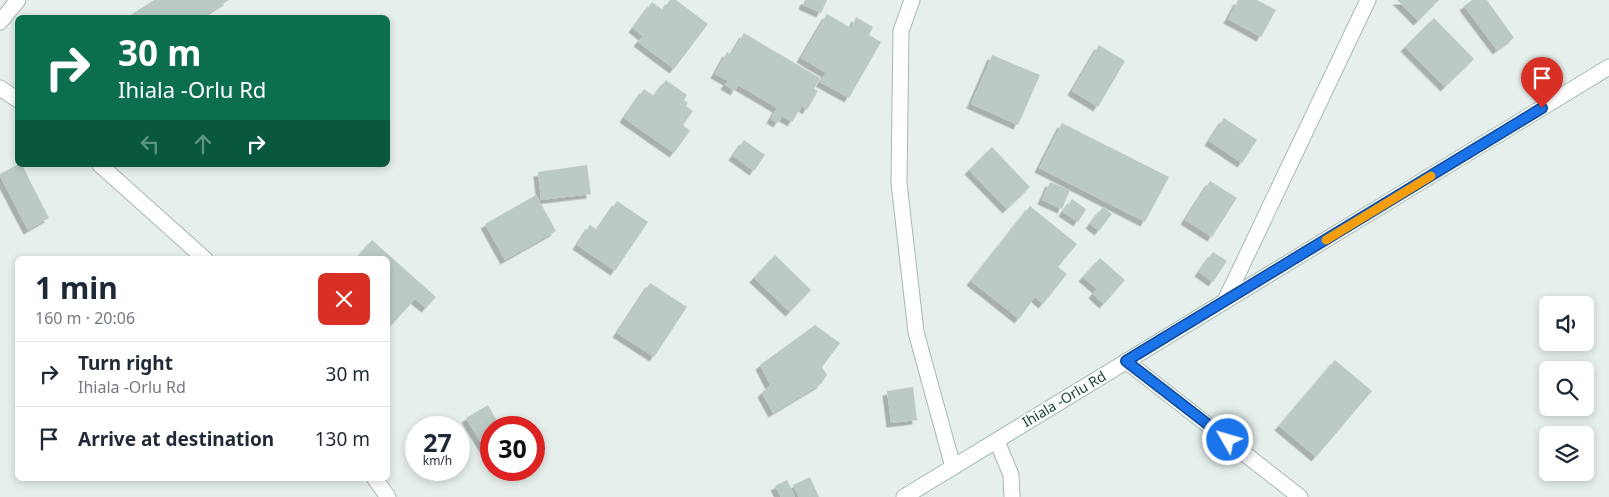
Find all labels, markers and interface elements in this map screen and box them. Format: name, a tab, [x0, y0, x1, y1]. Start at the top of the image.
text: 30 m	[118, 29, 201, 76]
icon: right	[35, 35, 100, 100]
pin	[1521, 57, 1563, 108]
icon: arrive	[1528, 64, 1556, 92]
text: Ihiala -Orlu Rd	[118, 74, 266, 104]
icon: left	[136, 130, 164, 158]
icon: ahead	[189, 130, 217, 158]
icon: right	[242, 130, 270, 158]
text: 1 min	[35, 267, 118, 308]
button: close	[318, 273, 370, 325]
map controls	[1539, 296, 1594, 481]
button: sound	[1539, 296, 1594, 351]
text: 160 m · 20:06	[35, 307, 135, 329]
text: Turn right	[78, 350, 173, 376]
icon: right	[35, 360, 63, 388]
text: 30 m	[326, 361, 370, 387]
button: search	[1539, 361, 1594, 416]
street label: Ihiala -Orlu Rd	[1018, 366, 1109, 431]
text: Ihiala -Orlu Rd	[78, 376, 186, 398]
position arrow	[1201, 413, 1253, 465]
speed limit sign: 30	[480, 416, 545, 481]
icon: arrive	[35, 425, 63, 453]
text: 27	[423, 425, 452, 459]
text: Arrive at destination	[78, 426, 274, 452]
text: 130 m	[315, 426, 370, 452]
button: layers	[1539, 426, 1594, 481]
text: km/h	[423, 452, 452, 469]

